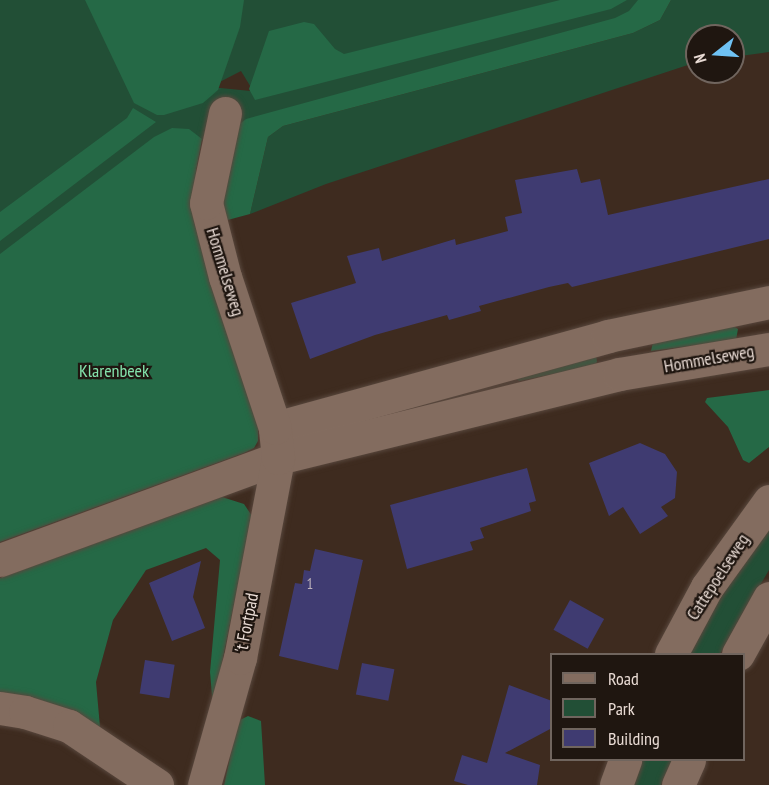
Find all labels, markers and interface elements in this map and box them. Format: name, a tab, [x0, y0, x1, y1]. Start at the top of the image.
north arrow	[685, 24, 745, 84]
text: N	[689, 52, 711, 66]
street label: Hommelseweg	[201, 225, 249, 319]
street label: Hommelseweg	[662, 340, 756, 378]
park label: Klarenbeek	[79, 360, 149, 382]
street label: Cattepoelseweg	[682, 530, 754, 624]
house number: 1	[307, 575, 313, 593]
street label: 't Fortpad	[231, 591, 263, 655]
legend	[550, 653, 745, 761]
text: Road	[608, 667, 639, 690]
text: Park	[608, 697, 635, 720]
text: Building	[608, 727, 660, 750]

